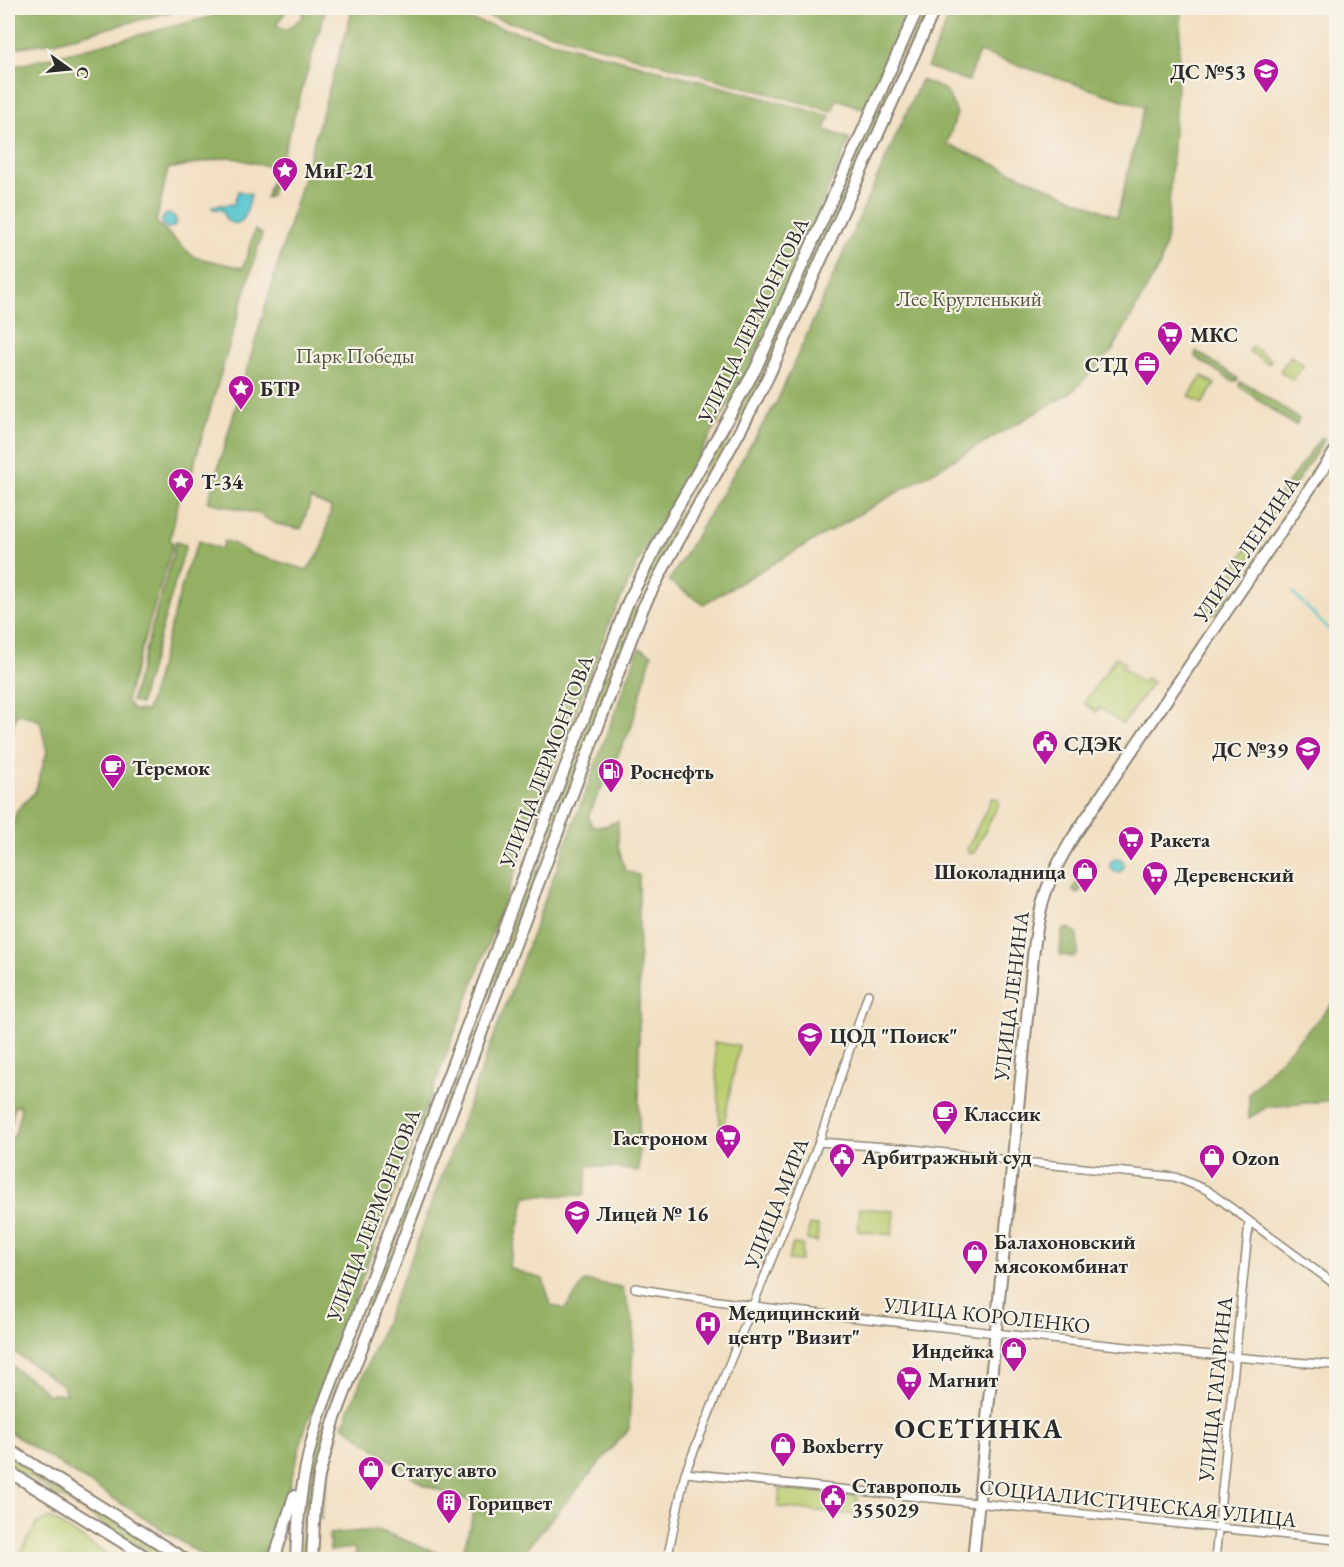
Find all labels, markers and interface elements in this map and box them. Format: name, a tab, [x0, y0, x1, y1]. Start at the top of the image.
north arrow	[39, 39, 99, 99]
school or university icon: ДС №53	[1251, 56, 1281, 94]
place label: ДС №53	[1170, 58, 1246, 85]
text: С	[71, 65, 95, 81]
place icon: МиГ-21	[270, 155, 300, 193]
place label: МиГ-21	[304, 157, 375, 184]
street label: УЛИЦА ЛЕРМОНТОВА	[691, 212, 815, 428]
park label: Лес Кругленький	[896, 285, 1042, 312]
supermarket icon: МКС	[1155, 319, 1185, 357]
place label: МКС	[1190, 321, 1238, 348]
park label: Парк Победы	[295, 342, 415, 369]
office icon: СТД	[1132, 349, 1162, 387]
place label: СТД	[1085, 351, 1128, 378]
place icon: БТР	[226, 373, 256, 411]
place label: БТР	[260, 375, 300, 402]
place icon: Т-34	[166, 466, 196, 504]
place label: Т-34	[201, 468, 244, 495]
street label: УЛИЦА ЛЕНИНА	[1186, 470, 1305, 628]
street label: УЛИЦА ЛЕРМОНТОВА	[493, 650, 599, 872]
public building icon: СДЭК	[1030, 728, 1060, 766]
place label: СДЭК	[1064, 730, 1124, 757]
school or university icon: ДС №39	[1293, 734, 1323, 772]
place label: ДС №39	[1212, 736, 1288, 763]
cafe icon: Теремок	[98, 752, 128, 790]
place label: Теремок	[132, 754, 210, 781]
fuel station icon: Роснефть	[596, 756, 626, 794]
place label: Роснефть	[630, 758, 714, 785]
supermarket icon: Ракета	[1116, 824, 1146, 862]
place label: Ракета	[1150, 826, 1211, 853]
shop icon: Шоколадница	[1070, 856, 1100, 894]
place label: Шоколадница	[934, 858, 1067, 885]
supermarket icon: Деревенский	[1140, 859, 1170, 897]
place label: Деревенский	[1174, 861, 1294, 888]
street label: УЛИЦА ЛЕНИНА	[987, 909, 1035, 1083]
school or university icon: ЦОД "Поиск"	[795, 1020, 825, 1058]
place label: ЦОД "Поиск"	[830, 1022, 958, 1049]
cafe icon: Классик	[930, 1098, 960, 1136]
place label: Классик	[964, 1100, 1041, 1127]
street label: УЛИЦА ЛЕРМОНТОВА	[320, 1104, 426, 1326]
supermarket icon: Гастроном	[713, 1122, 743, 1160]
place label: Гастроном	[613, 1124, 708, 1151]
street label: УЛИЦА МИРА	[737, 1133, 815, 1273]
public building icon: Арбитражный суд	[827, 1141, 857, 1179]
shop icon: Ozon	[1197, 1142, 1227, 1180]
place label: Арбитражный суд	[861, 1143, 1032, 1170]
place label: Ozon	[1232, 1144, 1280, 1171]
school or university icon: Лицей № 16	[562, 1198, 592, 1236]
place label: Лицей № 16	[596, 1200, 708, 1227]
place label: Балахоновский мясокомбинат	[994, 1228, 1136, 1279]
shop icon: Балахоновский мясокомбинат	[960, 1238, 990, 1276]
street label: УЛИЦА КОРОЛЕНКО	[881, 1291, 1092, 1339]
street label: УЛИЦА ГАГАРИНА	[1192, 1295, 1238, 1484]
place label: Медицинский центр "Визит"	[728, 1299, 860, 1350]
hospital icon: Медицинский центр "Визит"	[693, 1309, 723, 1347]
shop icon: Индейка	[999, 1335, 1029, 1373]
place label: Индейка	[912, 1337, 995, 1364]
supermarket icon: Магнит	[894, 1364, 924, 1402]
place label: Магнит	[928, 1366, 999, 1393]
district label: ОСЕТИНКА	[895, 1411, 1063, 1446]
shop icon: Boxberry	[768, 1430, 798, 1468]
place label: Boxberry	[802, 1432, 884, 1459]
shop icon: Статус авто	[356, 1454, 386, 1492]
place label: Статус авто	[391, 1456, 497, 1483]
place label: Ставрополь 355029	[852, 1472, 961, 1523]
street label: СОЦИАЛИСТИЧЕСКАЯ УЛИЦА	[978, 1473, 1298, 1533]
public building icon: Ставрополь 355029	[818, 1482, 848, 1520]
building icon: Горицвет	[434, 1487, 464, 1525]
place label: Горицвет	[468, 1489, 553, 1516]

